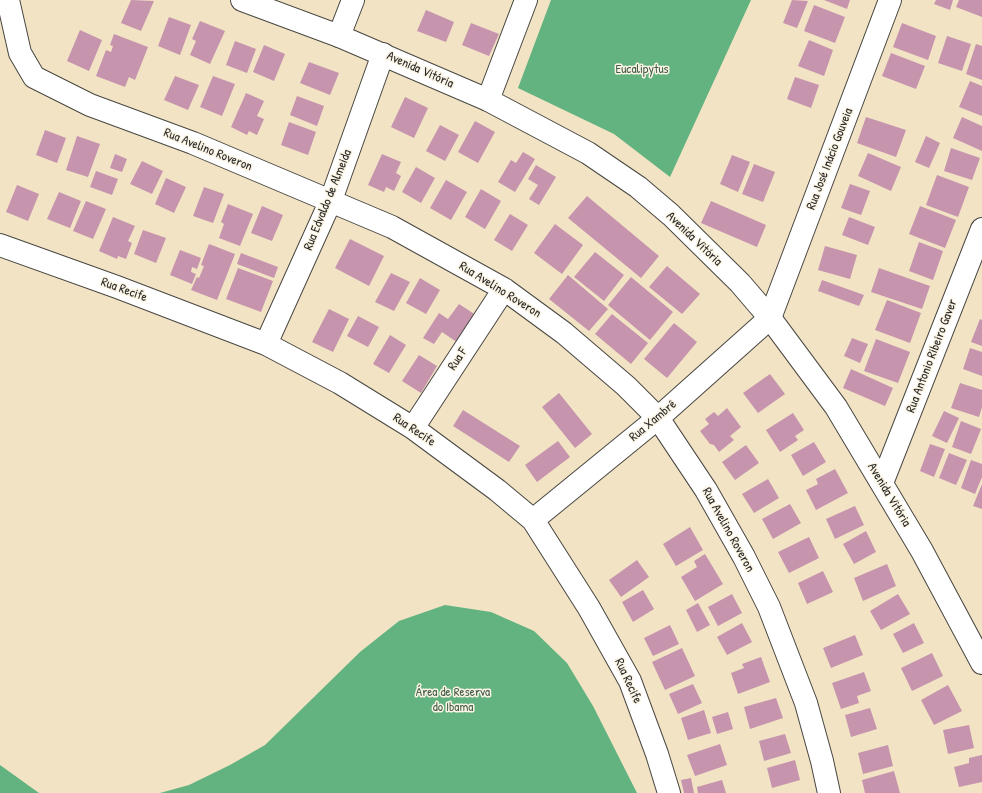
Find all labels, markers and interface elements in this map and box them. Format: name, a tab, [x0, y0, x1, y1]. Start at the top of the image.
street label: Avenida Vitória	[384, 48, 456, 92]
park label: Eucalipytus	[615, 62, 669, 78]
street label: Rua José Inácio Gouveia	[803, 106, 857, 212]
street label: Rua Avelino Roveron	[161, 125, 255, 175]
street label: Rua Edvaldo de Almeida	[301, 147, 355, 253]
street label: Avenida Vitória	[663, 209, 725, 269]
street label: Rua Avelino Roveron	[456, 258, 544, 322]
street label: Rua Recife	[99, 274, 149, 306]
street label: Rua Antonio Ribeiro Gaver	[903, 297, 961, 415]
street label: Rua F	[445, 345, 471, 373]
street label: Rua Xambrê	[626, 397, 680, 445]
street label: Rua Recife	[390, 410, 438, 450]
street label: Avenida Vitória	[864, 460, 914, 530]
street label: Rua Avelino Roveron	[698, 485, 758, 575]
street label: Rua Recife	[611, 656, 645, 706]
park label: Área de Reserva do Ibama	[416, 685, 490, 716]

